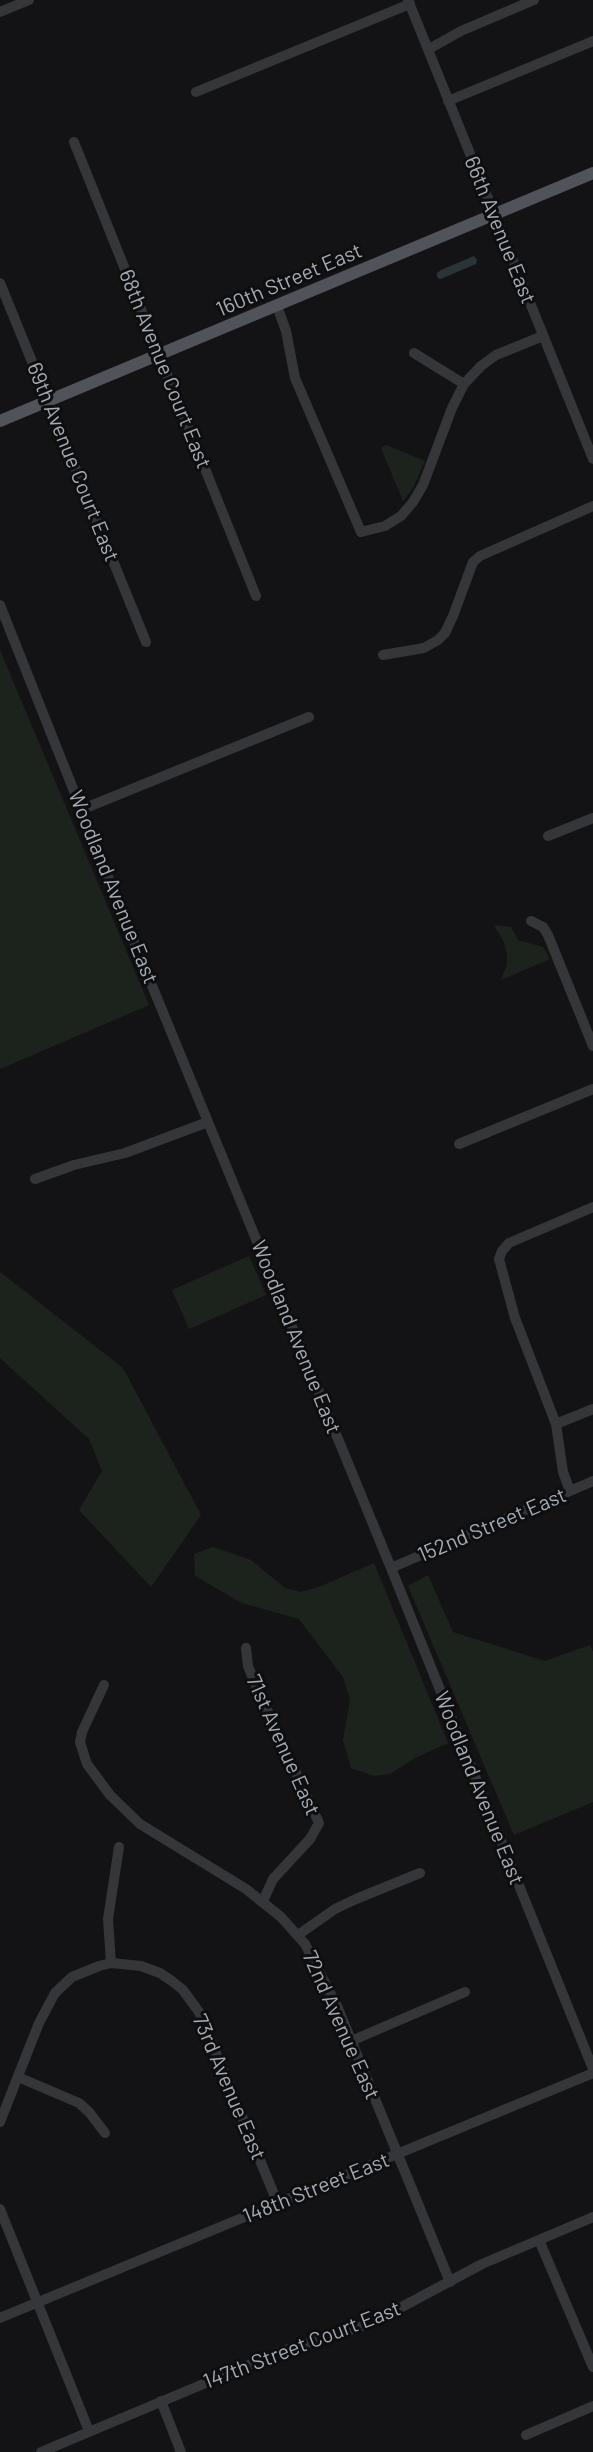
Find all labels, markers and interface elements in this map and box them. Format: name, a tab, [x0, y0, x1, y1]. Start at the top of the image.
street label: 66th Avenue East	[459, 153, 541, 307]
street label: 160th Street East	[212, 238, 366, 322]
street label: 68th Avenue Court East	[114, 266, 216, 472]
street label: 69th Avenue Court East	[22, 359, 124, 565]
street label: Woodland Avenue East	[63, 787, 163, 987]
street label: Woodland Avenue East	[246, 1237, 346, 1437]
street label: 152nd Street East	[414, 1482, 570, 1568]
street label: 71st Avenue East	[241, 1671, 325, 1819]
street label: Woodland Avenue East	[429, 1688, 529, 1888]
street label: 72nd Avenue East	[297, 1947, 385, 2103]
street label: 73rd Avenue East	[187, 2010, 271, 2164]
street label: 148th Street East	[239, 2147, 393, 2229]
street label: 147th Street Court East	[200, 2296, 404, 2394]

